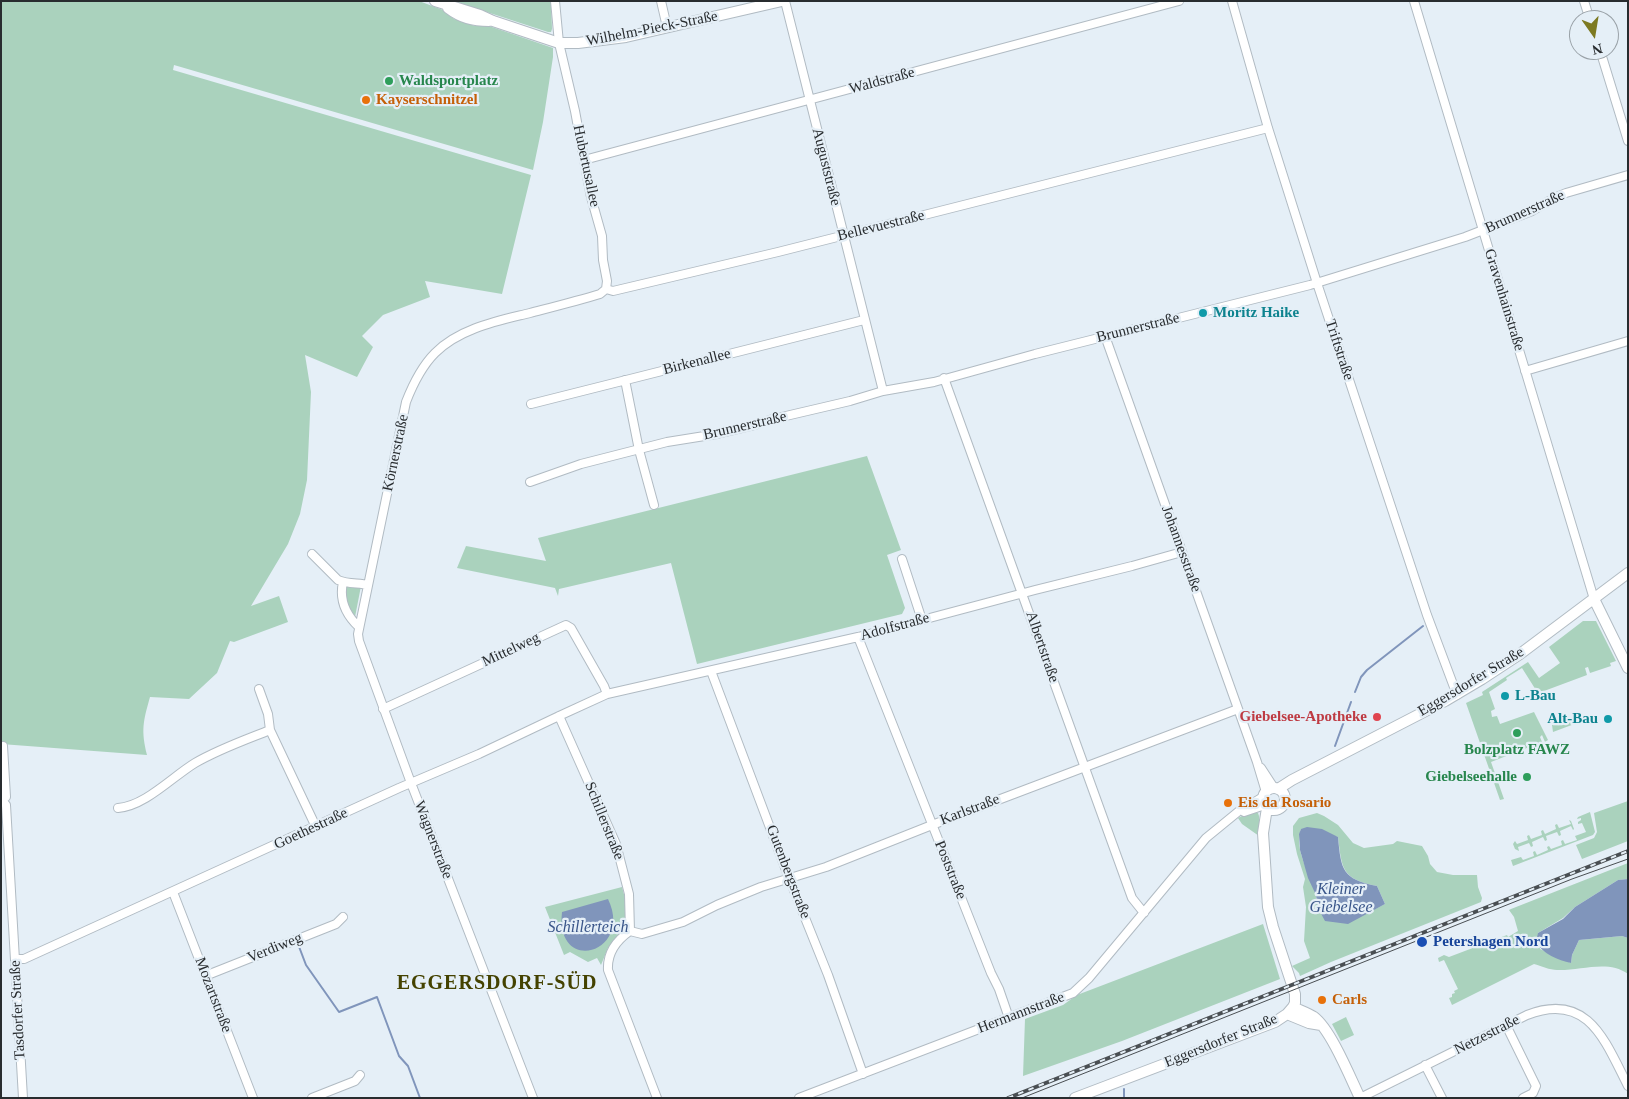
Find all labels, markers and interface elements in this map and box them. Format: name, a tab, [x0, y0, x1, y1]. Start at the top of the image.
street label: Wilhelm-Pieck-Straße	[585, 7, 719, 51]
north arrow	[1569, 10, 1619, 60]
text: N	[1591, 41, 1604, 58]
street label: Waldstraße	[847, 64, 917, 98]
place label: Waldsportplatz	[399, 72, 498, 90]
marker: Waldsportplatz	[383, 75, 395, 87]
place label: Kayserschnitzel	[376, 91, 478, 109]
marker: Kayserschnitzel	[360, 94, 372, 106]
street label: Hubertusallee	[569, 123, 603, 209]
street label: Auguststraße	[808, 126, 844, 208]
street label: Brunnerstraße	[1483, 186, 1567, 238]
street label: Bellevuestraße	[836, 206, 926, 246]
street label: Gravenhainstraße	[1480, 247, 1528, 353]
place label: Moritz Haike	[1213, 304, 1299, 322]
marker: Moritz Haike	[1197, 307, 1209, 319]
street label: Brunnerstraße	[1095, 309, 1181, 347]
street label: Triftstraße	[1321, 317, 1357, 383]
street label: Birkenallee	[661, 345, 733, 379]
street label: Brunnerstraße	[702, 408, 788, 444]
street label: Körnerstraße	[379, 413, 413, 493]
street label: Johannesstraße	[1157, 503, 1205, 595]
street label: Adolfstraße	[858, 609, 932, 645]
street label: Albertstraße	[1021, 609, 1063, 685]
street label: Mittelweg	[479, 629, 543, 671]
street label: Eggersdorfer Straße	[1415, 643, 1527, 721]
place label: L-Bau	[1515, 687, 1556, 705]
marker: L-Bau	[1499, 690, 1511, 702]
place label: Giebelsee-Apotheke	[1240, 708, 1367, 726]
place label: Alt-Bau	[1547, 710, 1598, 728]
marker: Giebelsee-Apotheke	[1371, 711, 1383, 723]
marker: Alt-Bau	[1602, 713, 1614, 725]
marker: Bolzplatz FAWZ	[1511, 727, 1523, 739]
place label: Bolzplatz FAWZ	[1464, 741, 1570, 759]
place label: Giebelseehalle	[1425, 768, 1517, 786]
marker: Giebelseehalle	[1521, 771, 1533, 783]
street label: Schillerstraße	[580, 779, 628, 863]
street label: Karlstraße	[938, 790, 1002, 830]
place label: Eis da Rosario	[1238, 794, 1331, 812]
marker: Eis da Rosario	[1222, 797, 1234, 809]
street label: Wagnerstraße	[410, 798, 456, 882]
street label: Goethestraße	[271, 804, 351, 854]
street label: Gutenbergstraße	[762, 823, 814, 921]
street label: Poststraße	[930, 838, 970, 902]
water label: Kleiner Giebelsee	[1309, 880, 1373, 918]
water label: Schillerteich	[548, 918, 628, 938]
street label: Verdiweg	[245, 929, 305, 967]
place label: Petershagen Nord	[1433, 933, 1548, 951]
marker: Petershagen Nord	[1415, 935, 1429, 949]
street label: Mozartstraße	[190, 955, 236, 1035]
street label: Tasdorfer Straße	[6, 960, 30, 1060]
district label: EGGERSDORF-SÜD	[395, 972, 599, 996]
street label: Hermannstraße	[975, 988, 1067, 1038]
place label: Carls	[1332, 991, 1367, 1009]
marker: Carls	[1316, 994, 1328, 1006]
street label: Eggersdorfer Straße	[1162, 1010, 1280, 1072]
street label: Netzestraße	[1451, 1011, 1523, 1059]

